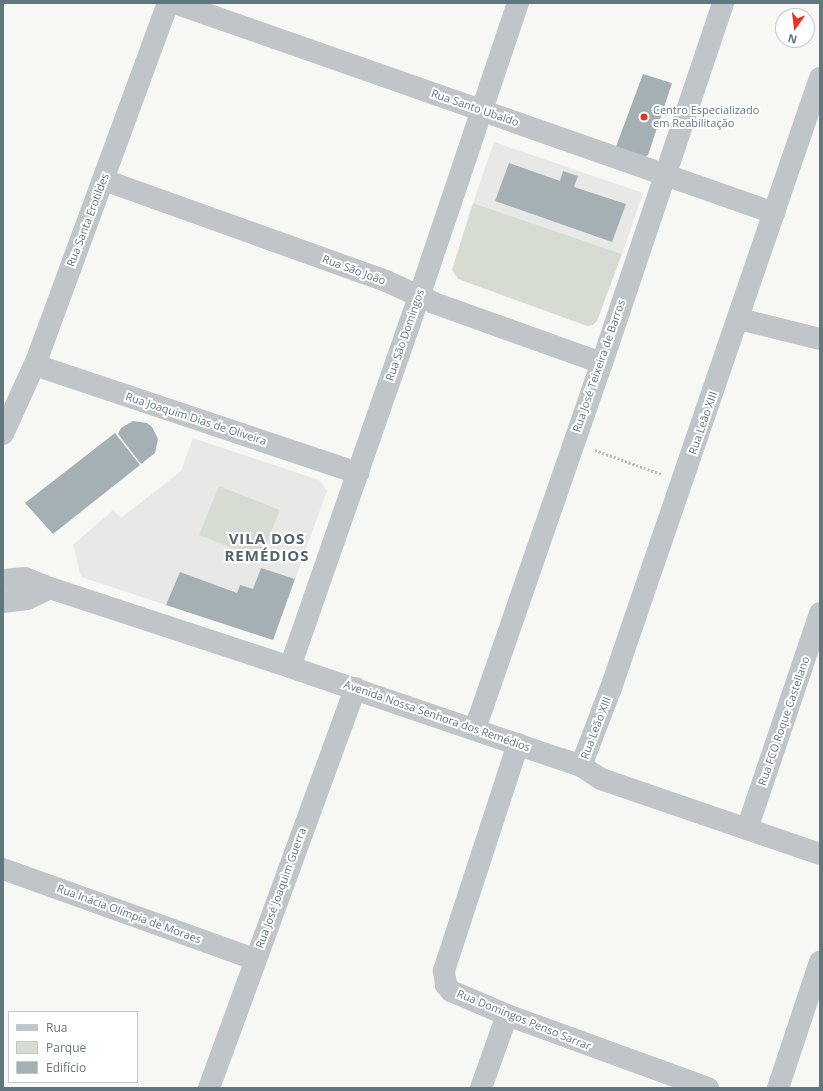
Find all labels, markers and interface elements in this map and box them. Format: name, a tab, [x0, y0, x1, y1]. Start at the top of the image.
north arrow	[775, 8, 815, 48]
text: N	[786, 31, 798, 48]
street label: Rua Santo Ubaldo	[429, 87, 521, 129]
place label: Centro Especializado em Reabilitação	[653, 104, 759, 130]
marker: Centro Especializado em Reabilitação	[638, 111, 650, 123]
street label: Rua Santa Erotildes	[64, 171, 112, 269]
street label: Rua São João	[321, 252, 387, 288]
street label: Rua São Domingos	[383, 287, 427, 383]
street label: Rua José Teixeira de Barros	[570, 298, 628, 434]
street label: Rua Joaquim Dias de Oliveira	[124, 390, 268, 448]
street label: Rua Leão XIII	[686, 390, 720, 456]
district label: VILA DOS REMÉDIOS	[224, 529, 310, 564]
street label: Rua FCO Roque Castellano	[756, 655, 812, 787]
street label: Avenida Nossa Senhora dos Remédios	[342, 678, 532, 754]
street label: Rua Leão XIII	[578, 695, 614, 761]
street label: Rua José Joaquim Guerra	[253, 826, 309, 950]
street label: Rua Inácia Olímpia de Moraes	[55, 882, 203, 946]
street label: Rua Domingos Penso Sarrar	[455, 987, 593, 1053]
legend	[8, 1011, 138, 1083]
text: Rua	[46, 1019, 67, 1036]
text: Parque	[46, 1039, 86, 1056]
text: Edifício	[46, 1059, 86, 1076]

